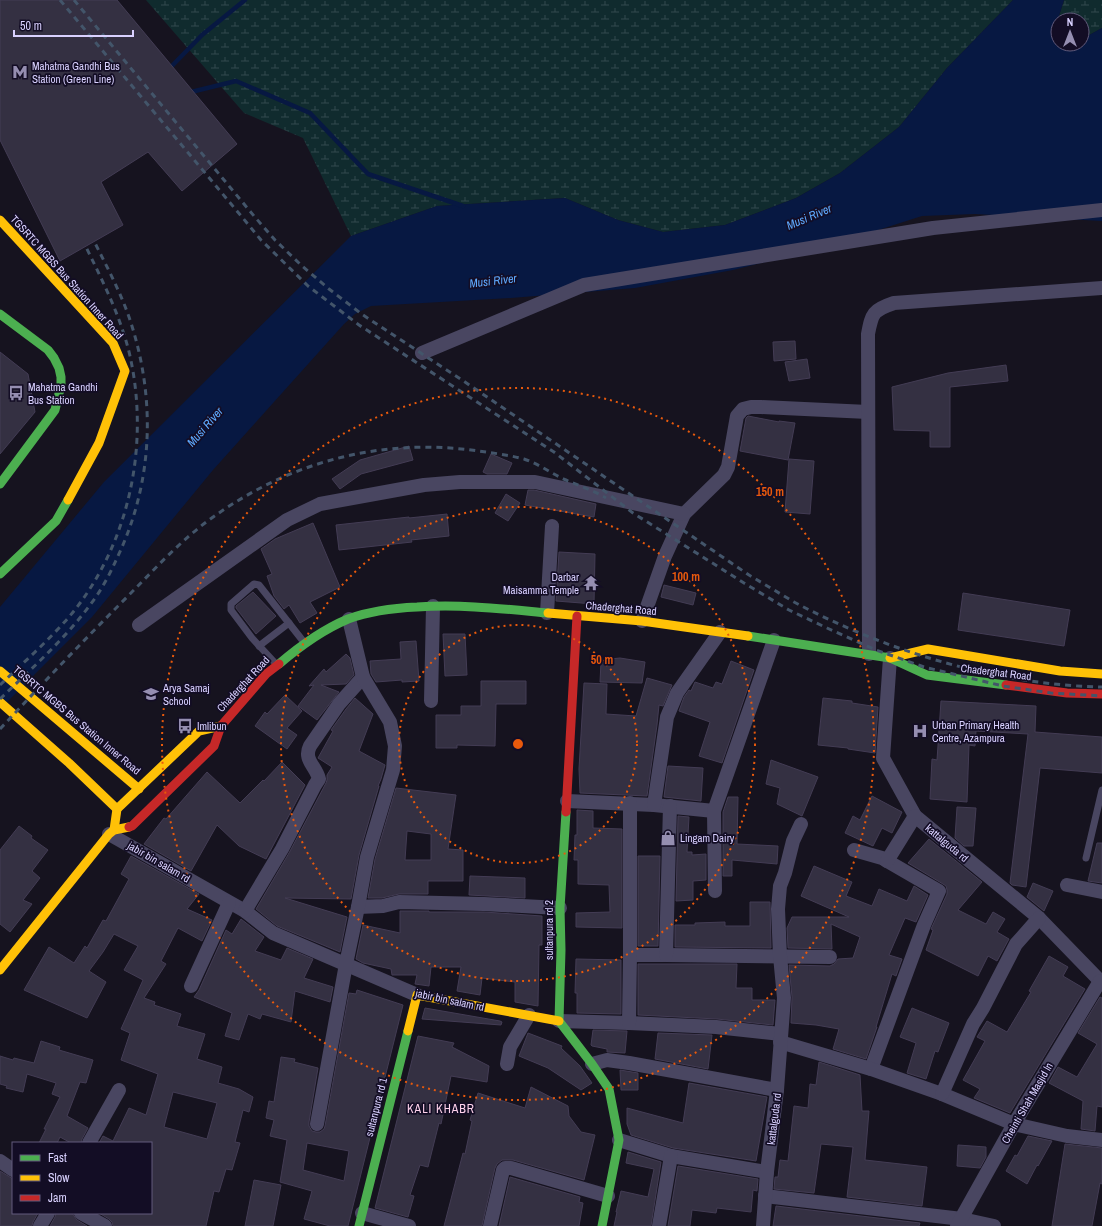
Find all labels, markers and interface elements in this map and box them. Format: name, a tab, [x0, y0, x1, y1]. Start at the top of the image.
scale bar	[14, 12, 133, 38]
north arrow	[1050, 12, 1090, 52]
text: N	[1067, 15, 1073, 29]
text: 50 m	[20, 18, 42, 34]
place label: Mahatma Gandhi Bus Station (Green Line)	[32, 59, 120, 86]
metro station icon: Mahatma Gandhi Bus Station (Green Line)	[11, 63, 29, 81]
water label: Musi River	[784, 200, 835, 234]
street label: TGSRTC MGBS Bus Station Inner Road	[7, 212, 127, 342]
water label: Musi River	[468, 270, 518, 292]
place label: Mahatma Gandhi Bus Station	[28, 380, 98, 407]
bus stop icon: Mahatma Gandhi Bus Station	[7, 384, 25, 402]
water label: Musi River	[183, 403, 227, 450]
text: 150 m	[756, 484, 784, 500]
text: 100 m	[672, 569, 700, 585]
place label: Darbar Maisamma Temple	[503, 570, 579, 597]
temple icon: Darbar Maisamma Temple	[582, 574, 600, 592]
street label: Chaderghat Road	[585, 598, 657, 618]
text: 50 m	[591, 652, 613, 668]
street label: Chaderghat Road	[214, 653, 272, 715]
street label: Chaderghat Road	[960, 661, 1032, 683]
street label: TGSRTC MGBS Bus Station Inner Road	[10, 662, 144, 778]
place label: Arya Samaj School	[162, 681, 210, 708]
school or university icon: Arya Samaj School	[142, 685, 160, 703]
bus stop icon: Imlibun	[176, 717, 194, 735]
place label: Urban Primary Health Centre, Azampura	[932, 718, 1019, 745]
place label: Imlibun	[197, 719, 227, 733]
hospital icon: Urban Primary Health Centre, Azampura	[911, 722, 929, 740]
centre of rings	[511, 737, 525, 751]
street label: kattalguda rd	[923, 821, 971, 865]
shop icon: Lingam Dairy	[659, 829, 677, 847]
place label: Lingam Dairy	[680, 831, 735, 845]
street label: jabir bin salam rd	[124, 838, 193, 885]
street label: sultanpura rd 2	[542, 900, 556, 960]
street label: jabir bin salam rd	[413, 986, 486, 1014]
street label: Cheinti Shah Masjid ln	[998, 1060, 1056, 1146]
street label: sultanpura rd 1	[362, 1076, 390, 1138]
street label: kattalguda rd	[764, 1092, 784, 1146]
district label: KALI KHABR	[407, 1101, 475, 1117]
legend	[12, 1142, 152, 1214]
text: Fast	[48, 1150, 67, 1166]
text: Slow	[48, 1170, 70, 1186]
text: Jam	[48, 1190, 67, 1206]

